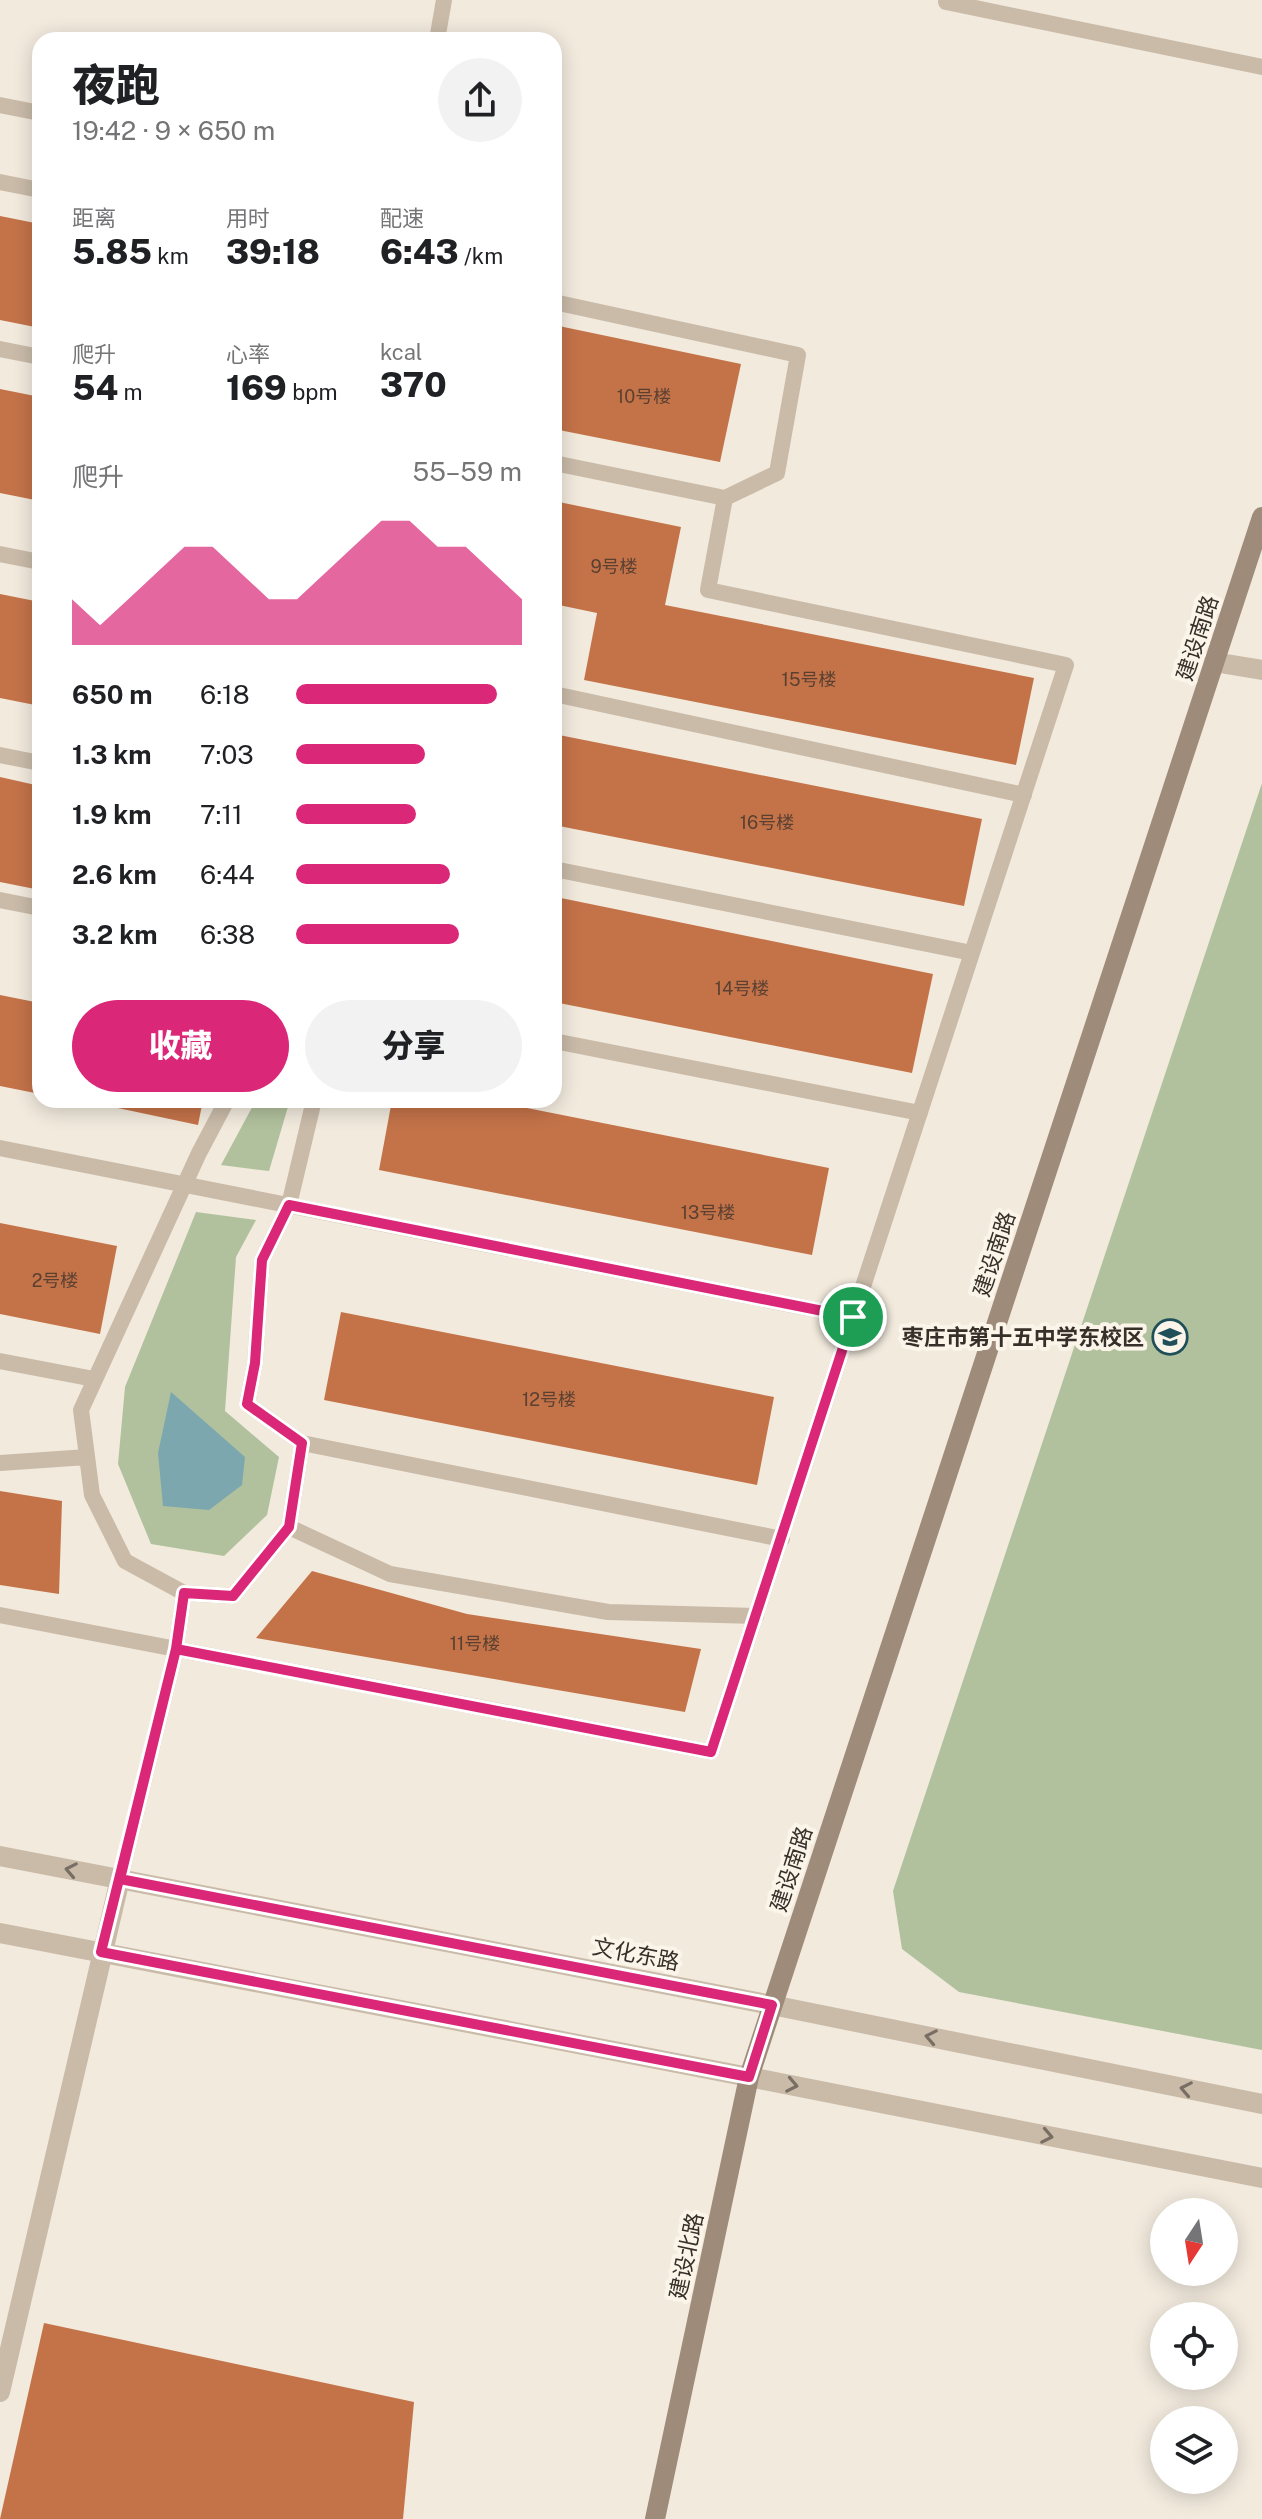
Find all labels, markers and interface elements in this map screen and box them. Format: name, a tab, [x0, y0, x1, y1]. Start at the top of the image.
button: share	[438, 58, 522, 142]
text: 夜跑	[72, 59, 160, 111]
text: 19:42 · 9 × 650 m	[72, 115, 275, 146]
text: 距离	[72, 205, 116, 231]
text: 用时	[226, 205, 270, 231]
text: 配速	[380, 205, 424, 231]
text: 5.85	[72, 232, 152, 272]
text: 39:18	[226, 232, 320, 272]
text: 6:43	[380, 232, 459, 272]
text: km	[152, 243, 189, 269]
text: /km	[459, 243, 503, 269]
text: kcal	[380, 339, 422, 365]
text: 爬升	[72, 341, 116, 367]
text: 心率	[226, 341, 270, 367]
text: 370	[380, 365, 447, 405]
text: 54	[72, 368, 118, 408]
text: 169	[226, 368, 287, 408]
text: m	[118, 379, 143, 405]
text: bpm	[287, 379, 337, 405]
house number: 10号楼	[617, 386, 671, 407]
text: 55–59 m	[413, 456, 522, 487]
text: 爬升	[72, 461, 124, 492]
house number: 9号楼	[590, 556, 638, 577]
street label: 建设南路	[1171, 592, 1223, 684]
house number: 15号楼	[782, 669, 836, 690]
text: 650 m	[72, 679, 153, 710]
text: 6:18	[200, 679, 249, 710]
text: 1.3 km	[72, 739, 152, 770]
text: 7:03	[200, 739, 254, 770]
text: 1.9 km	[72, 799, 151, 830]
text: 7:11	[200, 799, 243, 830]
house number: 16号楼	[740, 812, 794, 833]
text: 2.6 km	[72, 859, 157, 890]
text: 6:44	[200, 859, 255, 890]
text: 3.2 km	[72, 919, 158, 950]
text: 6:38	[200, 919, 255, 950]
house number: 14号楼	[715, 978, 769, 999]
button: 收藏	[72, 1000, 289, 1092]
button: 分享	[305, 1000, 522, 1092]
house number: 13号楼	[681, 1202, 735, 1223]
street label: 建设南路	[968, 1208, 1020, 1300]
house number: 2号楼	[32, 1270, 78, 1291]
pin	[819, 1283, 887, 1351]
icon: arrive	[831, 1295, 875, 1339]
school or university icon: 枣庄市第十五中学东校区	[1151, 1318, 1189, 1356]
place label: 枣庄市第十五中学东校区	[902, 1324, 1144, 1350]
house number: 12号楼	[522, 1389, 576, 1410]
house number: 11号楼	[450, 1633, 500, 1654]
street label: 建设南路	[765, 1823, 817, 1915]
one-way arrow	[65, 1862, 78, 1879]
street label: 文化东路	[590, 1933, 682, 1975]
one-way arrow	[924, 2029, 938, 2046]
one-way arrow	[784, 2076, 798, 2093]
one-way arrow	[1179, 2081, 1192, 2098]
one-way arrow	[1040, 2126, 1053, 2143]
north arrow	[1150, 2198, 1238, 2286]
map controls	[1150, 2198, 1238, 2494]
street label: 建设北路	[664, 2210, 708, 2302]
button: locate	[1150, 2302, 1238, 2390]
button: layers	[1150, 2406, 1238, 2494]

